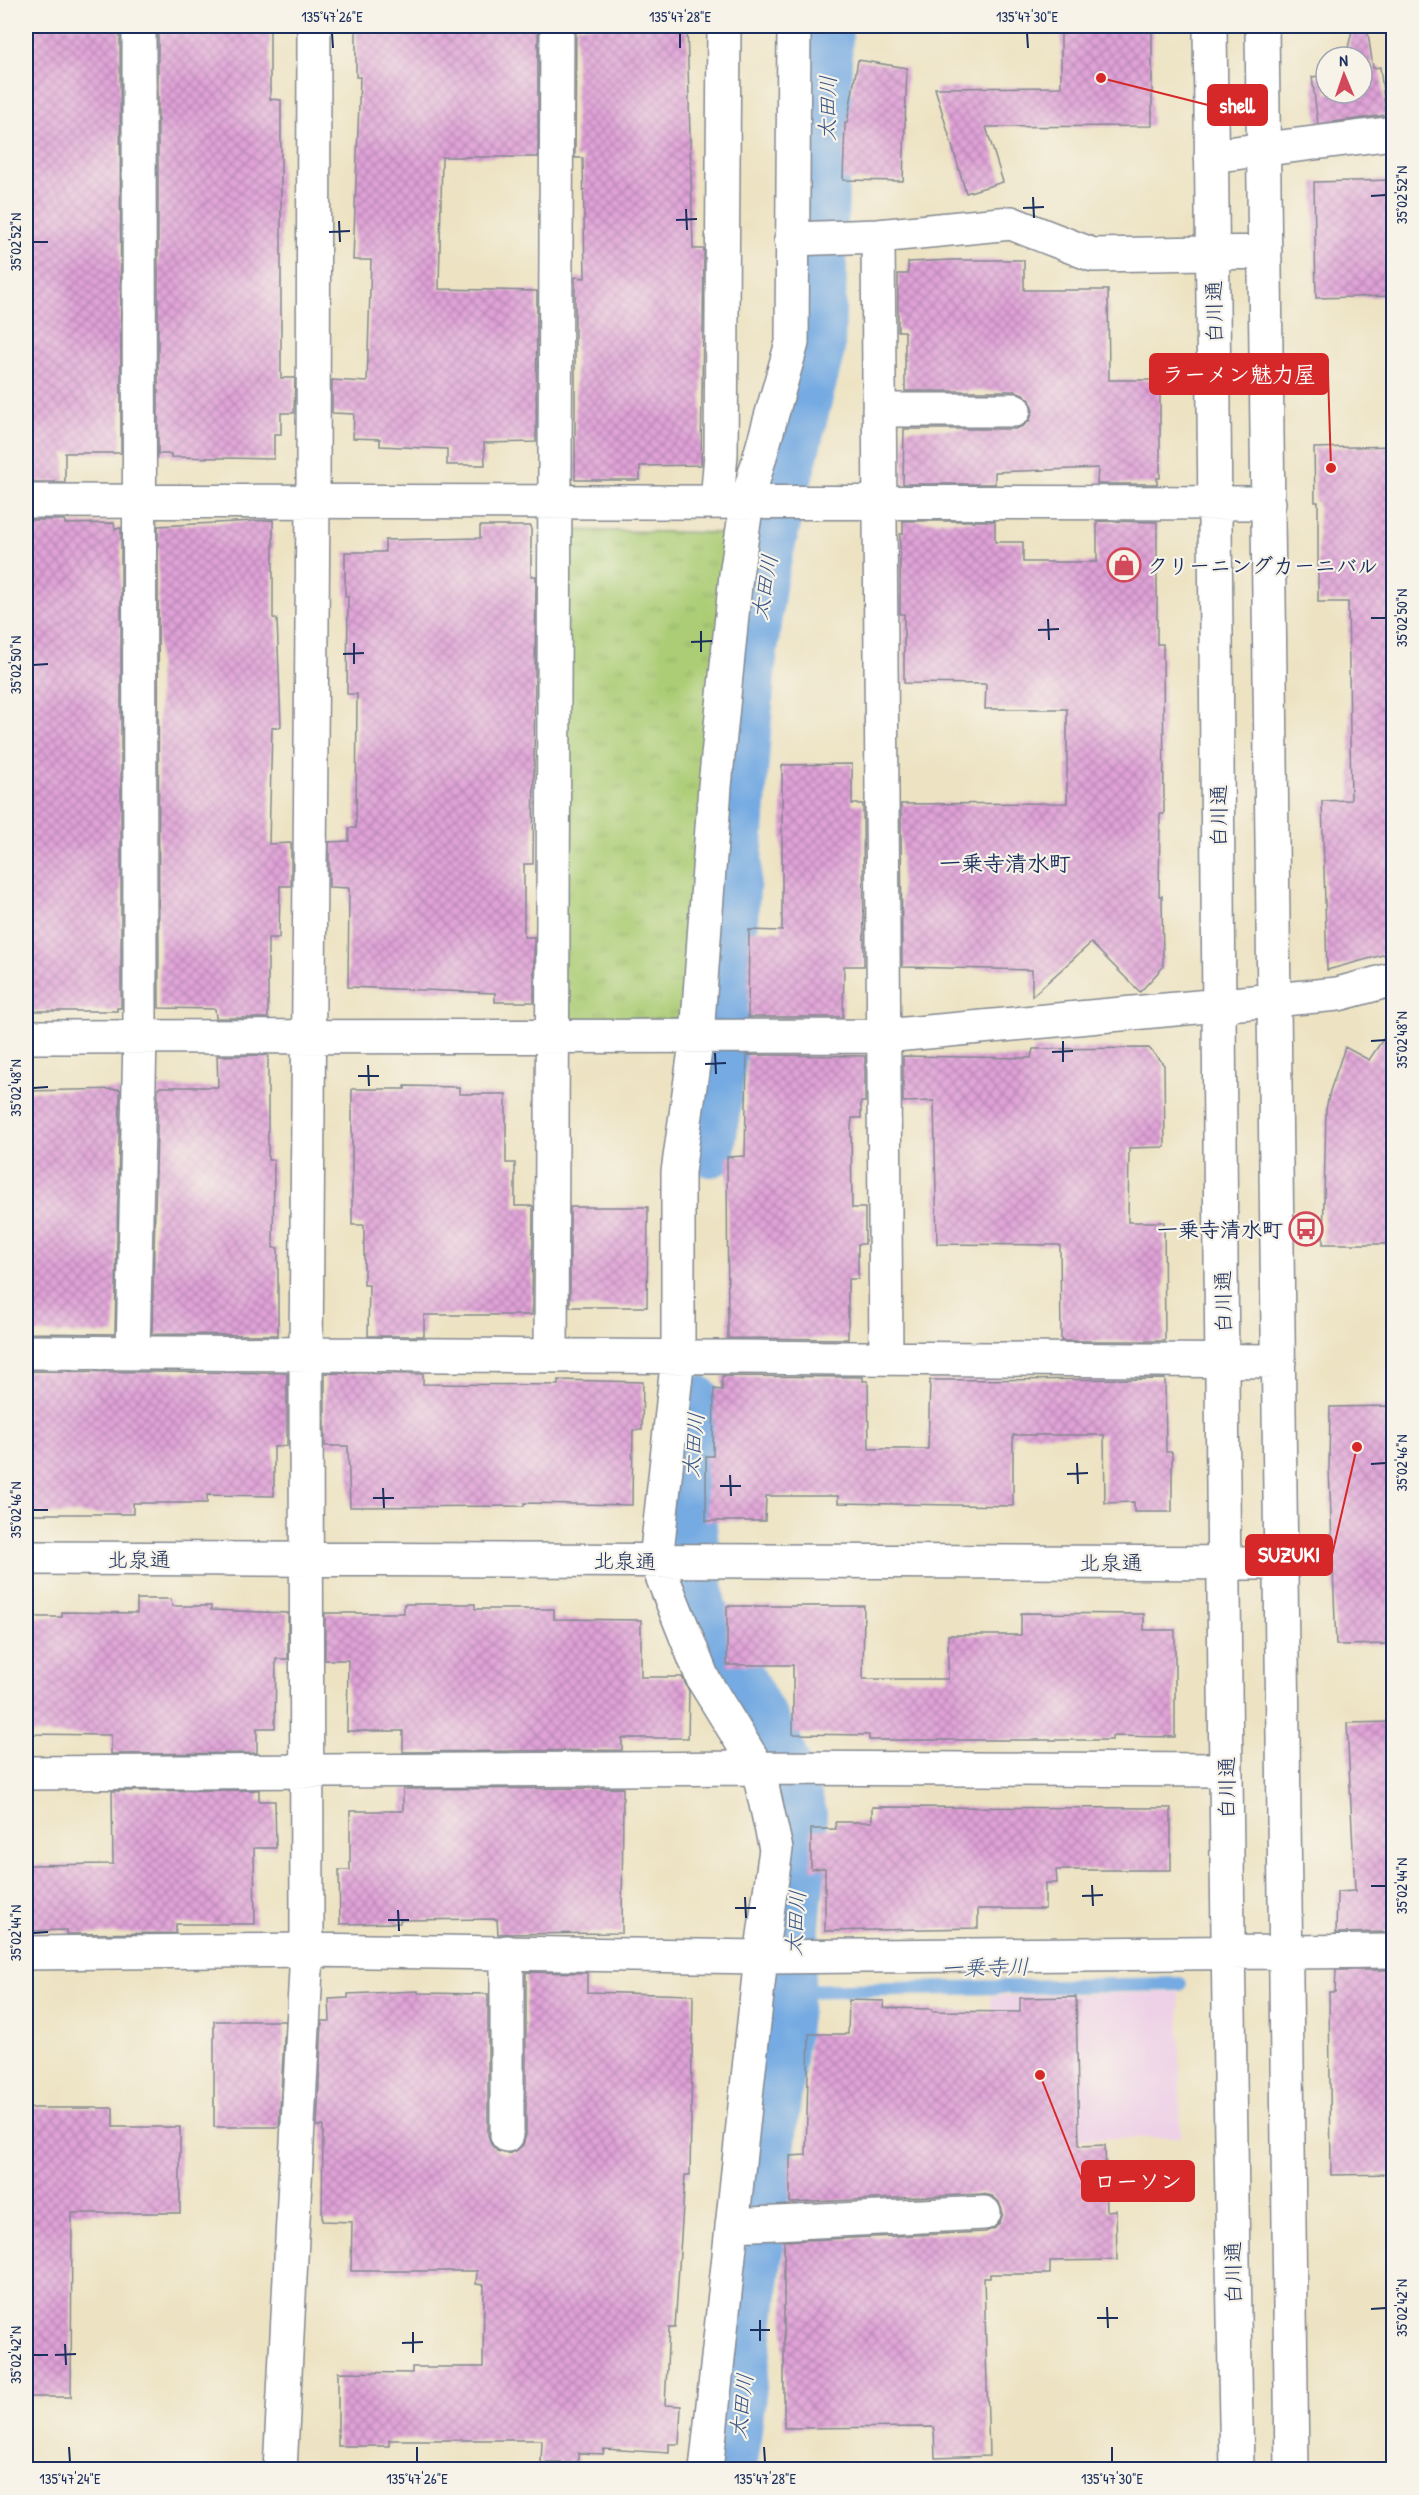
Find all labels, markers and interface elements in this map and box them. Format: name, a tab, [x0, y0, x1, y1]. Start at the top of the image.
text: 135°47'26"E	[301, 6, 363, 27]
text: 135°47'28"E	[649, 6, 711, 27]
text: 135°47'30"E	[996, 6, 1058, 27]
north arrow	[1314, 45, 1374, 105]
text: N	[1339, 49, 1349, 71]
water label: 太田川	[811, 75, 843, 141]
callout: shell	[1208, 85, 1267, 125]
text: shell	[1219, 90, 1255, 120]
text: 35°02'52"N	[1391, 166, 1412, 224]
text: 35°02'52"N	[5, 213, 26, 271]
street label: 白川通	[1199, 280, 1229, 344]
callout: ラーメン魅力屋	[1150, 354, 1328, 394]
text: ラーメン魅力屋	[1162, 359, 1316, 389]
shop icon: クリーニングカーニバル	[1106, 547, 1142, 583]
place label: クリーニングカーニバル	[1147, 551, 1378, 580]
water label: 太田川	[743, 552, 785, 622]
text: 35°02'50"N	[1391, 589, 1412, 647]
text: 35°02'50"N	[5, 636, 26, 694]
street label: 白川通	[1204, 785, 1233, 848]
district label: 一乗寺清水町	[939, 848, 1071, 878]
text: 35°02'48"N	[1391, 1011, 1412, 1069]
text: 35°02'48"N	[5, 1059, 26, 1117]
bus stop icon: 一乗寺清水町	[1288, 1211, 1324, 1247]
place label: 一乗寺清水町	[1157, 1215, 1283, 1244]
street label: 白川通	[1208, 1270, 1238, 1334]
water label: 太田川	[675, 1411, 711, 1479]
text: 35°02'46"N	[1391, 1435, 1412, 1491]
text: 35°02'46"N	[5, 1482, 26, 1538]
callout: SUZUKI	[1246, 1535, 1332, 1575]
text: SUZUKI	[1258, 1539, 1320, 1569]
street label: 北泉通	[108, 1545, 171, 1574]
street label: 北泉通	[593, 1546, 657, 1576]
street label: 北泉通	[1080, 1548, 1143, 1577]
street label: 白川通	[1212, 1757, 1241, 1820]
text: 35°02'44"N	[1391, 1858, 1412, 1914]
water label: 太田川	[778, 1889, 812, 1957]
text: 35°02'44"N	[5, 1905, 26, 1961]
water label: 一乗寺川	[941, 1951, 1029, 1983]
callout: ローソン	[1082, 2161, 1194, 2201]
text: ローソン	[1094, 2166, 1182, 2196]
street label: 白川通	[1218, 2241, 1248, 2305]
text: 35°02'42"N	[1391, 2279, 1412, 2337]
text: 35°02'42"N	[5, 2326, 26, 2384]
water label: 太田川	[722, 2371, 760, 2441]
text: 135°47'24"E	[39, 2468, 101, 2489]
text: 135°47'26"E	[386, 2468, 448, 2489]
text: 135°47'28"E	[734, 2468, 796, 2489]
text: 135°47'30"E	[1081, 2468, 1143, 2489]

